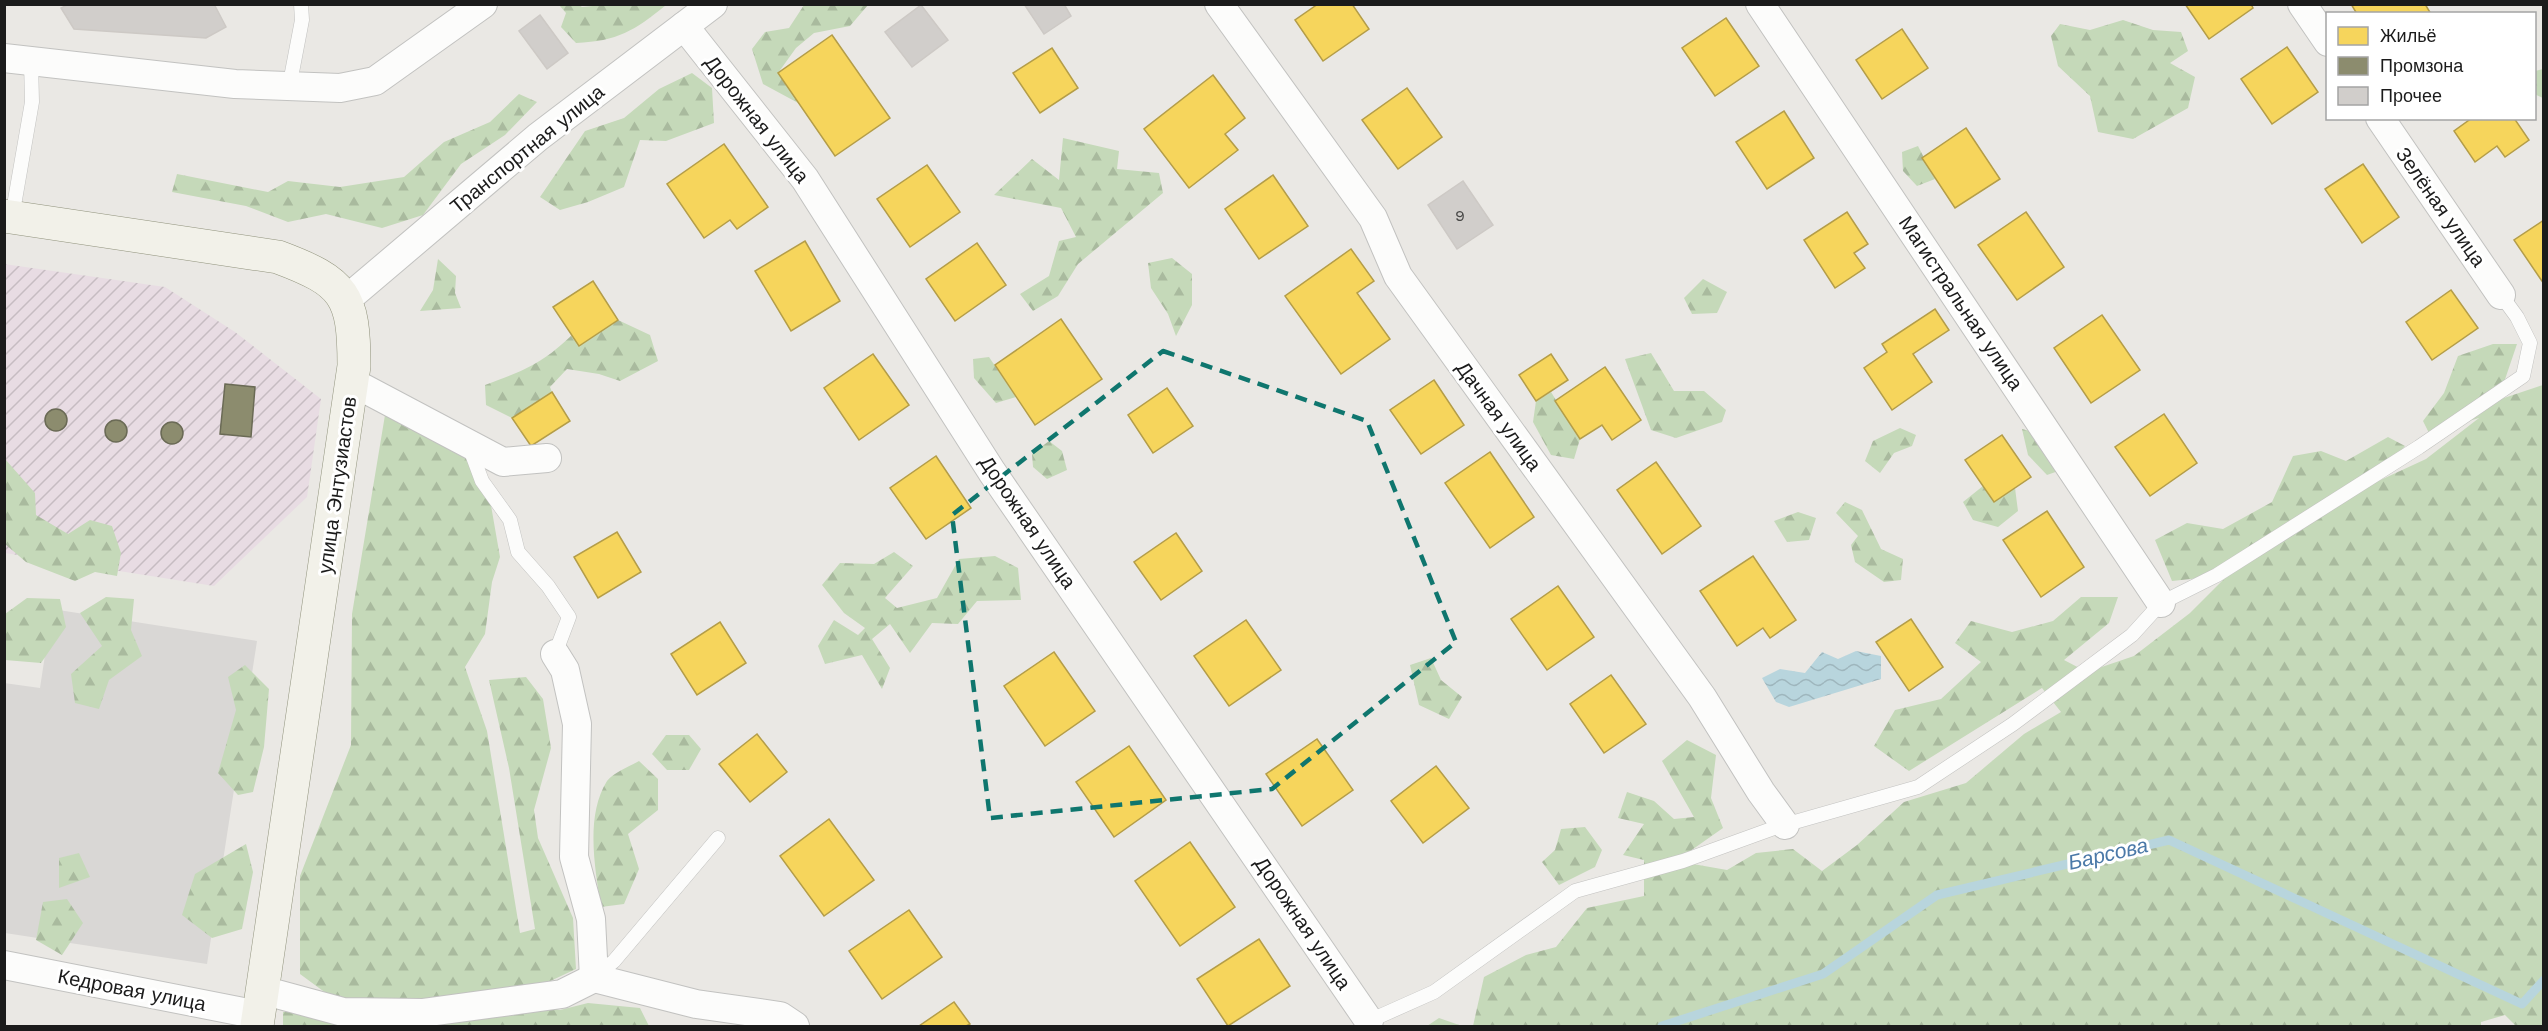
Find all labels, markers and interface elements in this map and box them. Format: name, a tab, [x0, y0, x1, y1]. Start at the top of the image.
legend	[2326, 12, 2536, 120]
text: Жильё	[2380, 25, 2437, 46]
street label: Дорожная улица	[700, 51, 815, 188]
text: Промзона	[2380, 55, 2464, 76]
street label: Транспортная улица	[445, 79, 609, 218]
text: Прочее	[2380, 85, 2442, 106]
street label: Зелёная улица	[2391, 143, 2492, 272]
house number: 9	[1455, 206, 1465, 225]
street label: Магистральная улица	[1894, 211, 2029, 395]
street label: Дачная улица	[1451, 357, 1547, 476]
street label: улица Энтузиастов	[313, 395, 361, 575]
street label: Дорожная улица	[975, 451, 1082, 594]
water label: Барсова	[2065, 832, 2150, 875]
street label: Дорожная улица	[1250, 852, 1357, 995]
street label: Кедровая улица	[56, 964, 209, 1016]

